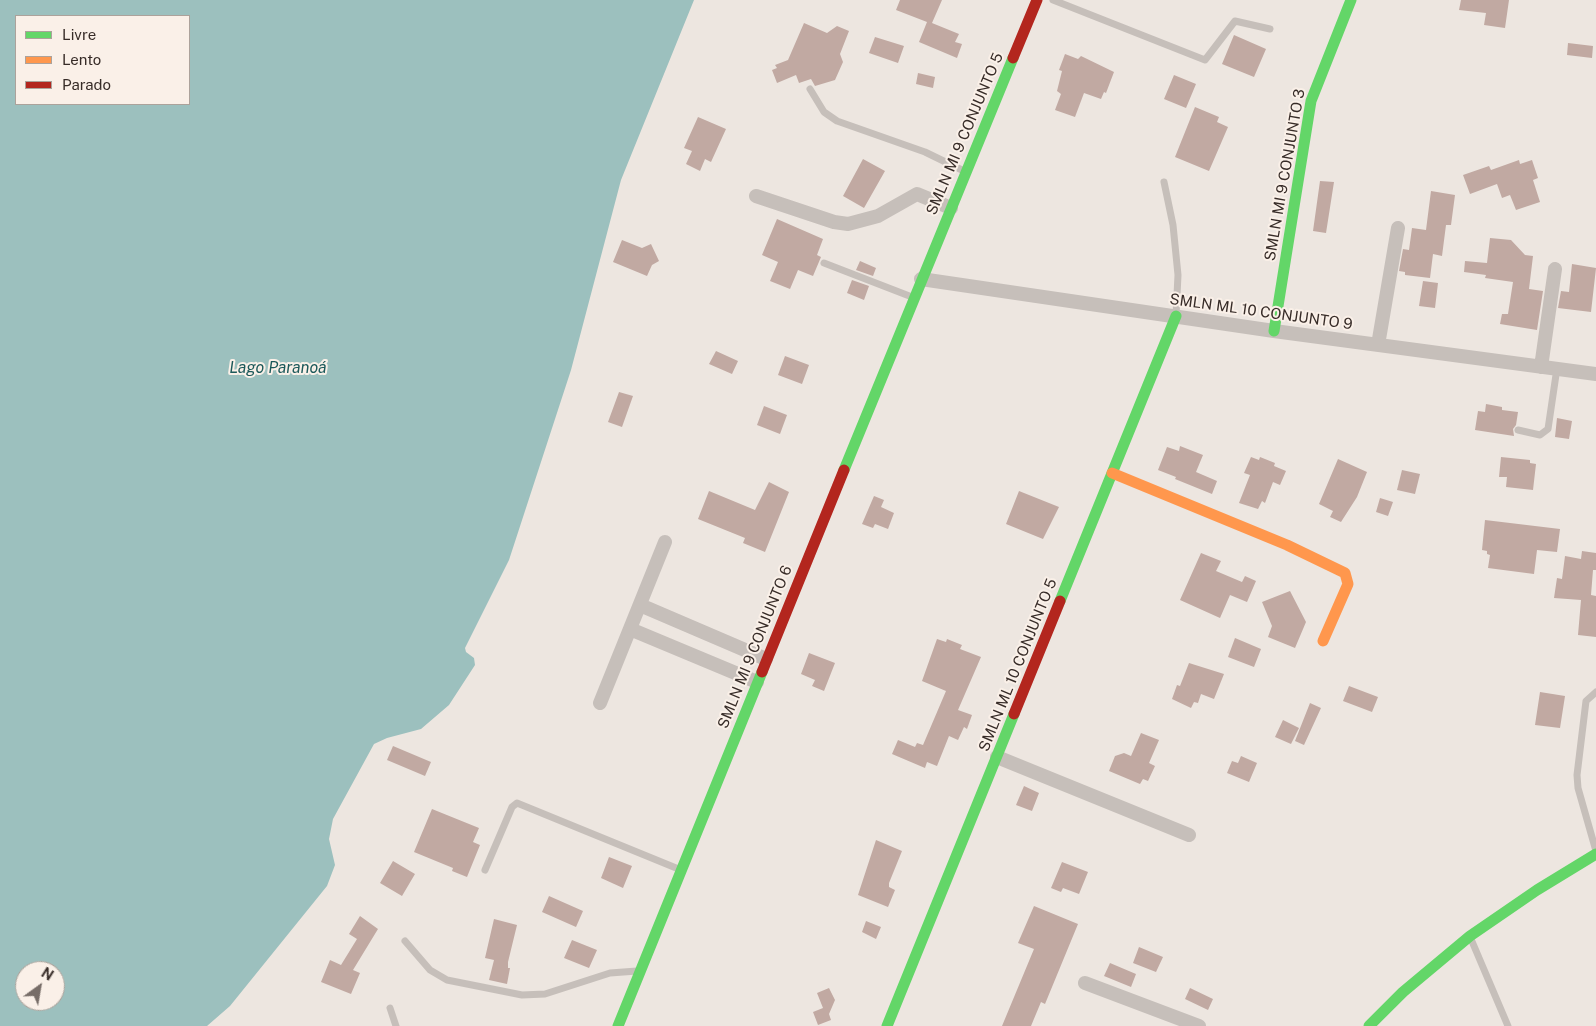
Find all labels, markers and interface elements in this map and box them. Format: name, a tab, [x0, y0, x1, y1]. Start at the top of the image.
legend	[15, 15, 190, 105]
text: Livre	[62, 26, 96, 43]
street label: SMLN MI 9 CONJUNTO 5	[923, 50, 1007, 218]
text: Lento	[62, 51, 101, 68]
text: Parado	[62, 76, 111, 93]
street label: SMLN MI 9 CONJUNTO 3	[1261, 88, 1309, 262]
street label: SMLN ML 10 CONJUNTO 9	[1168, 290, 1354, 334]
water label: Lago Paranoá	[229, 358, 327, 378]
street label: SMLN MI 9 CONJUNTO 6	[714, 563, 796, 731]
street label: SMLN ML 10 CONJUNTO 5	[975, 576, 1061, 754]
north arrow	[15, 961, 65, 1011]
text: N	[39, 964, 56, 984]

